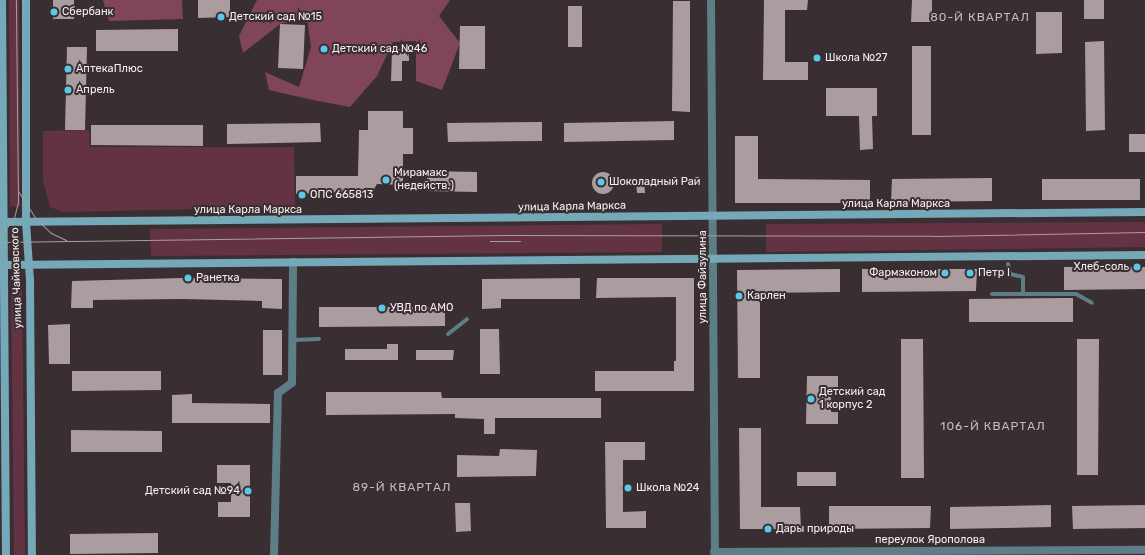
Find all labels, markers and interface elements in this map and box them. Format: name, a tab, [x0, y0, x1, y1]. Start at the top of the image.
place label: Сбербанк	[62, 5, 113, 19]
marker: Сбербанк	[49, 7, 59, 17]
place label: Детский сад №15	[229, 10, 322, 24]
district label: 80-Й КВАРТАЛ	[930, 11, 1030, 25]
marker: Детский сад №15	[216, 12, 226, 22]
place label: Детский сад №46	[332, 42, 427, 56]
marker: Детский сад №46	[319, 44, 329, 54]
place label: Школа №27	[825, 51, 887, 65]
marker: Школа №27	[812, 53, 822, 63]
place label: АптекаПлюс	[76, 62, 143, 76]
marker: АптекаПлюс	[63, 64, 73, 74]
place label: Апрель	[76, 83, 114, 97]
marker: Апрель	[63, 85, 73, 95]
place label: Мирамакс (недейств.)	[394, 167, 454, 193]
marker: Мирамакс (недейств.)	[381, 175, 391, 185]
place label: Шоколадный Рай	[609, 175, 700, 189]
marker: Шоколадный Рай	[596, 177, 606, 187]
place label: ОПС 665813	[310, 188, 373, 202]
marker: ОПС 665813	[297, 190, 307, 200]
street label: улица Карла Маркса	[842, 197, 950, 211]
street label: улица Карла Маркса	[518, 199, 626, 215]
street label: улица Карла Маркса	[194, 203, 302, 217]
street label: улица Чайковского	[9, 227, 25, 329]
street label: улица Файзулина	[696, 230, 710, 324]
place label: Хлеб-соль	[1074, 260, 1129, 274]
marker: Хлеб-соль	[1132, 262, 1142, 272]
place label: Фармэконом	[869, 266, 937, 280]
place label: Петр I	[978, 266, 1010, 280]
marker: Фармэконом	[940, 268, 950, 278]
marker: Петр I	[965, 268, 975, 278]
place label: Ранетка	[196, 271, 240, 285]
marker: Ранетка	[183, 273, 193, 283]
place label: Карлен	[747, 289, 786, 303]
marker: Карлен	[734, 291, 744, 301]
place label: УВД по АМО	[390, 301, 453, 315]
marker: УВД по АМО	[377, 303, 387, 313]
place label: Детский сад 1 корпус 2	[819, 386, 885, 412]
marker: Детский сад 1 корпус 2	[806, 394, 816, 404]
district label: 106-Й КВАРТАЛ	[940, 420, 1046, 434]
district label: 89-Й КВАРТАЛ	[352, 481, 452, 495]
place label: Школа №24	[636, 481, 699, 495]
marker: Школа №24	[623, 483, 633, 493]
place label: Детский сад №94	[145, 484, 240, 498]
marker: Детский сад №94	[243, 486, 253, 496]
place label: Дары природы	[776, 522, 854, 536]
marker: Дары природы	[763, 524, 773, 534]
street label: переулок Ярополова	[875, 533, 985, 547]

